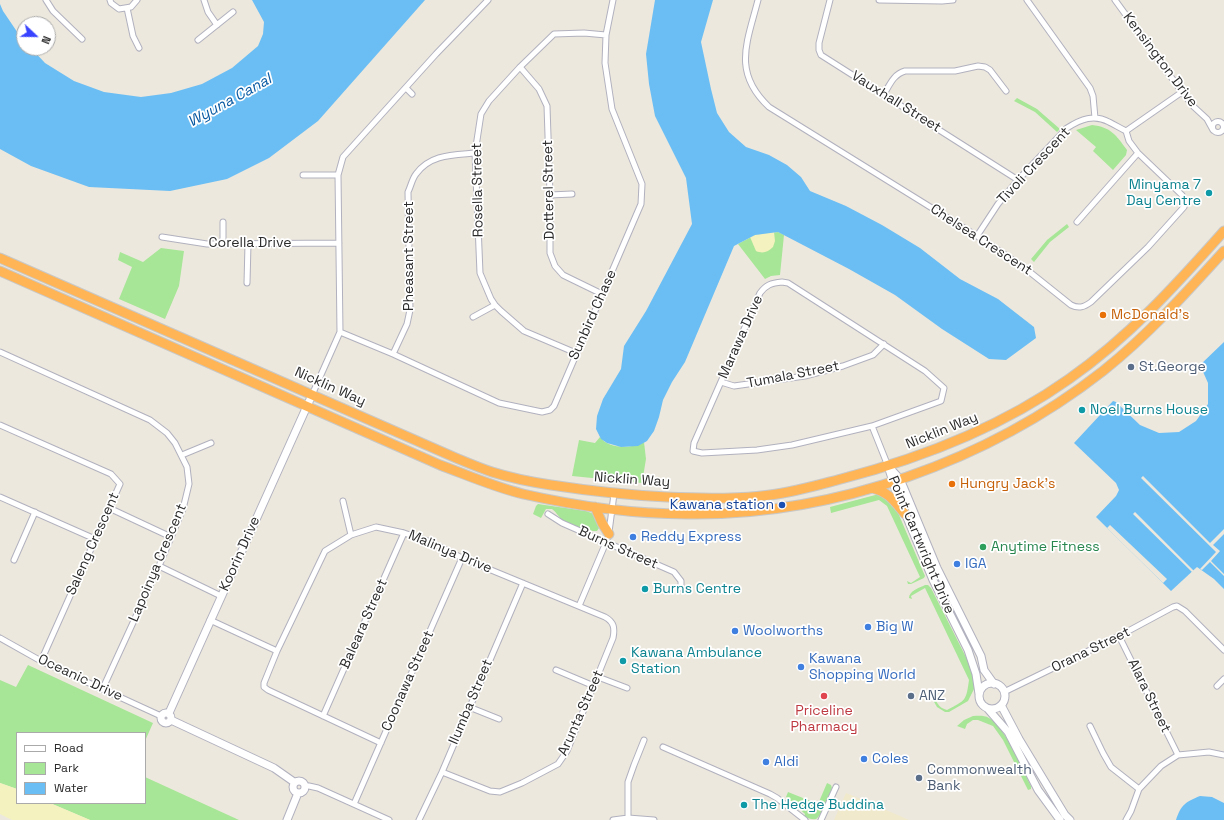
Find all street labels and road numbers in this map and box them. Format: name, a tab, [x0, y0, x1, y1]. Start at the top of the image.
street label: Kensington Drive	[1119, 9, 1201, 111]
street label: Vauxhall Street	[848, 68, 944, 136]
street label: Tivoli Crescent	[994, 124, 1074, 208]
street label: Dotterel Street	[540, 140, 558, 240]
street label: Rosella Street	[469, 143, 487, 237]
street label: Pheasant Street	[401, 201, 417, 311]
street label: Chelsea Crescent	[927, 201, 1035, 279]
street label: Corella Drive	[208, 235, 292, 251]
street label: Sunbird Chase	[566, 267, 620, 363]
street label: Marawa Drive	[715, 293, 767, 381]
street label: Tumala Street	[745, 358, 841, 392]
street label: Nicklin Way	[292, 364, 368, 410]
street label: Nicklin Way	[904, 409, 980, 453]
street label: Nicklin Way	[593, 469, 671, 491]
street label: Point Cartwright Drive	[884, 473, 958, 617]
street label: Saleng Crescent	[63, 490, 123, 598]
street label: Lapoinya Crescent	[126, 501, 190, 625]
street label: Koorin Drive	[216, 514, 264, 594]
street label: Burns Street	[576, 523, 660, 573]
street label: Malinya Drive	[406, 527, 494, 577]
street label: Baleara Street	[337, 576, 391, 672]
street label: Orana Street	[1049, 624, 1133, 676]
street label: Coonawa Street	[378, 628, 438, 734]
street label: Oceanic Drive	[35, 651, 125, 705]
street label: Alara Street	[1124, 656, 1174, 736]
street label: Ilumba Street	[446, 657, 496, 747]
street label: Arunta Street	[555, 668, 607, 758]

